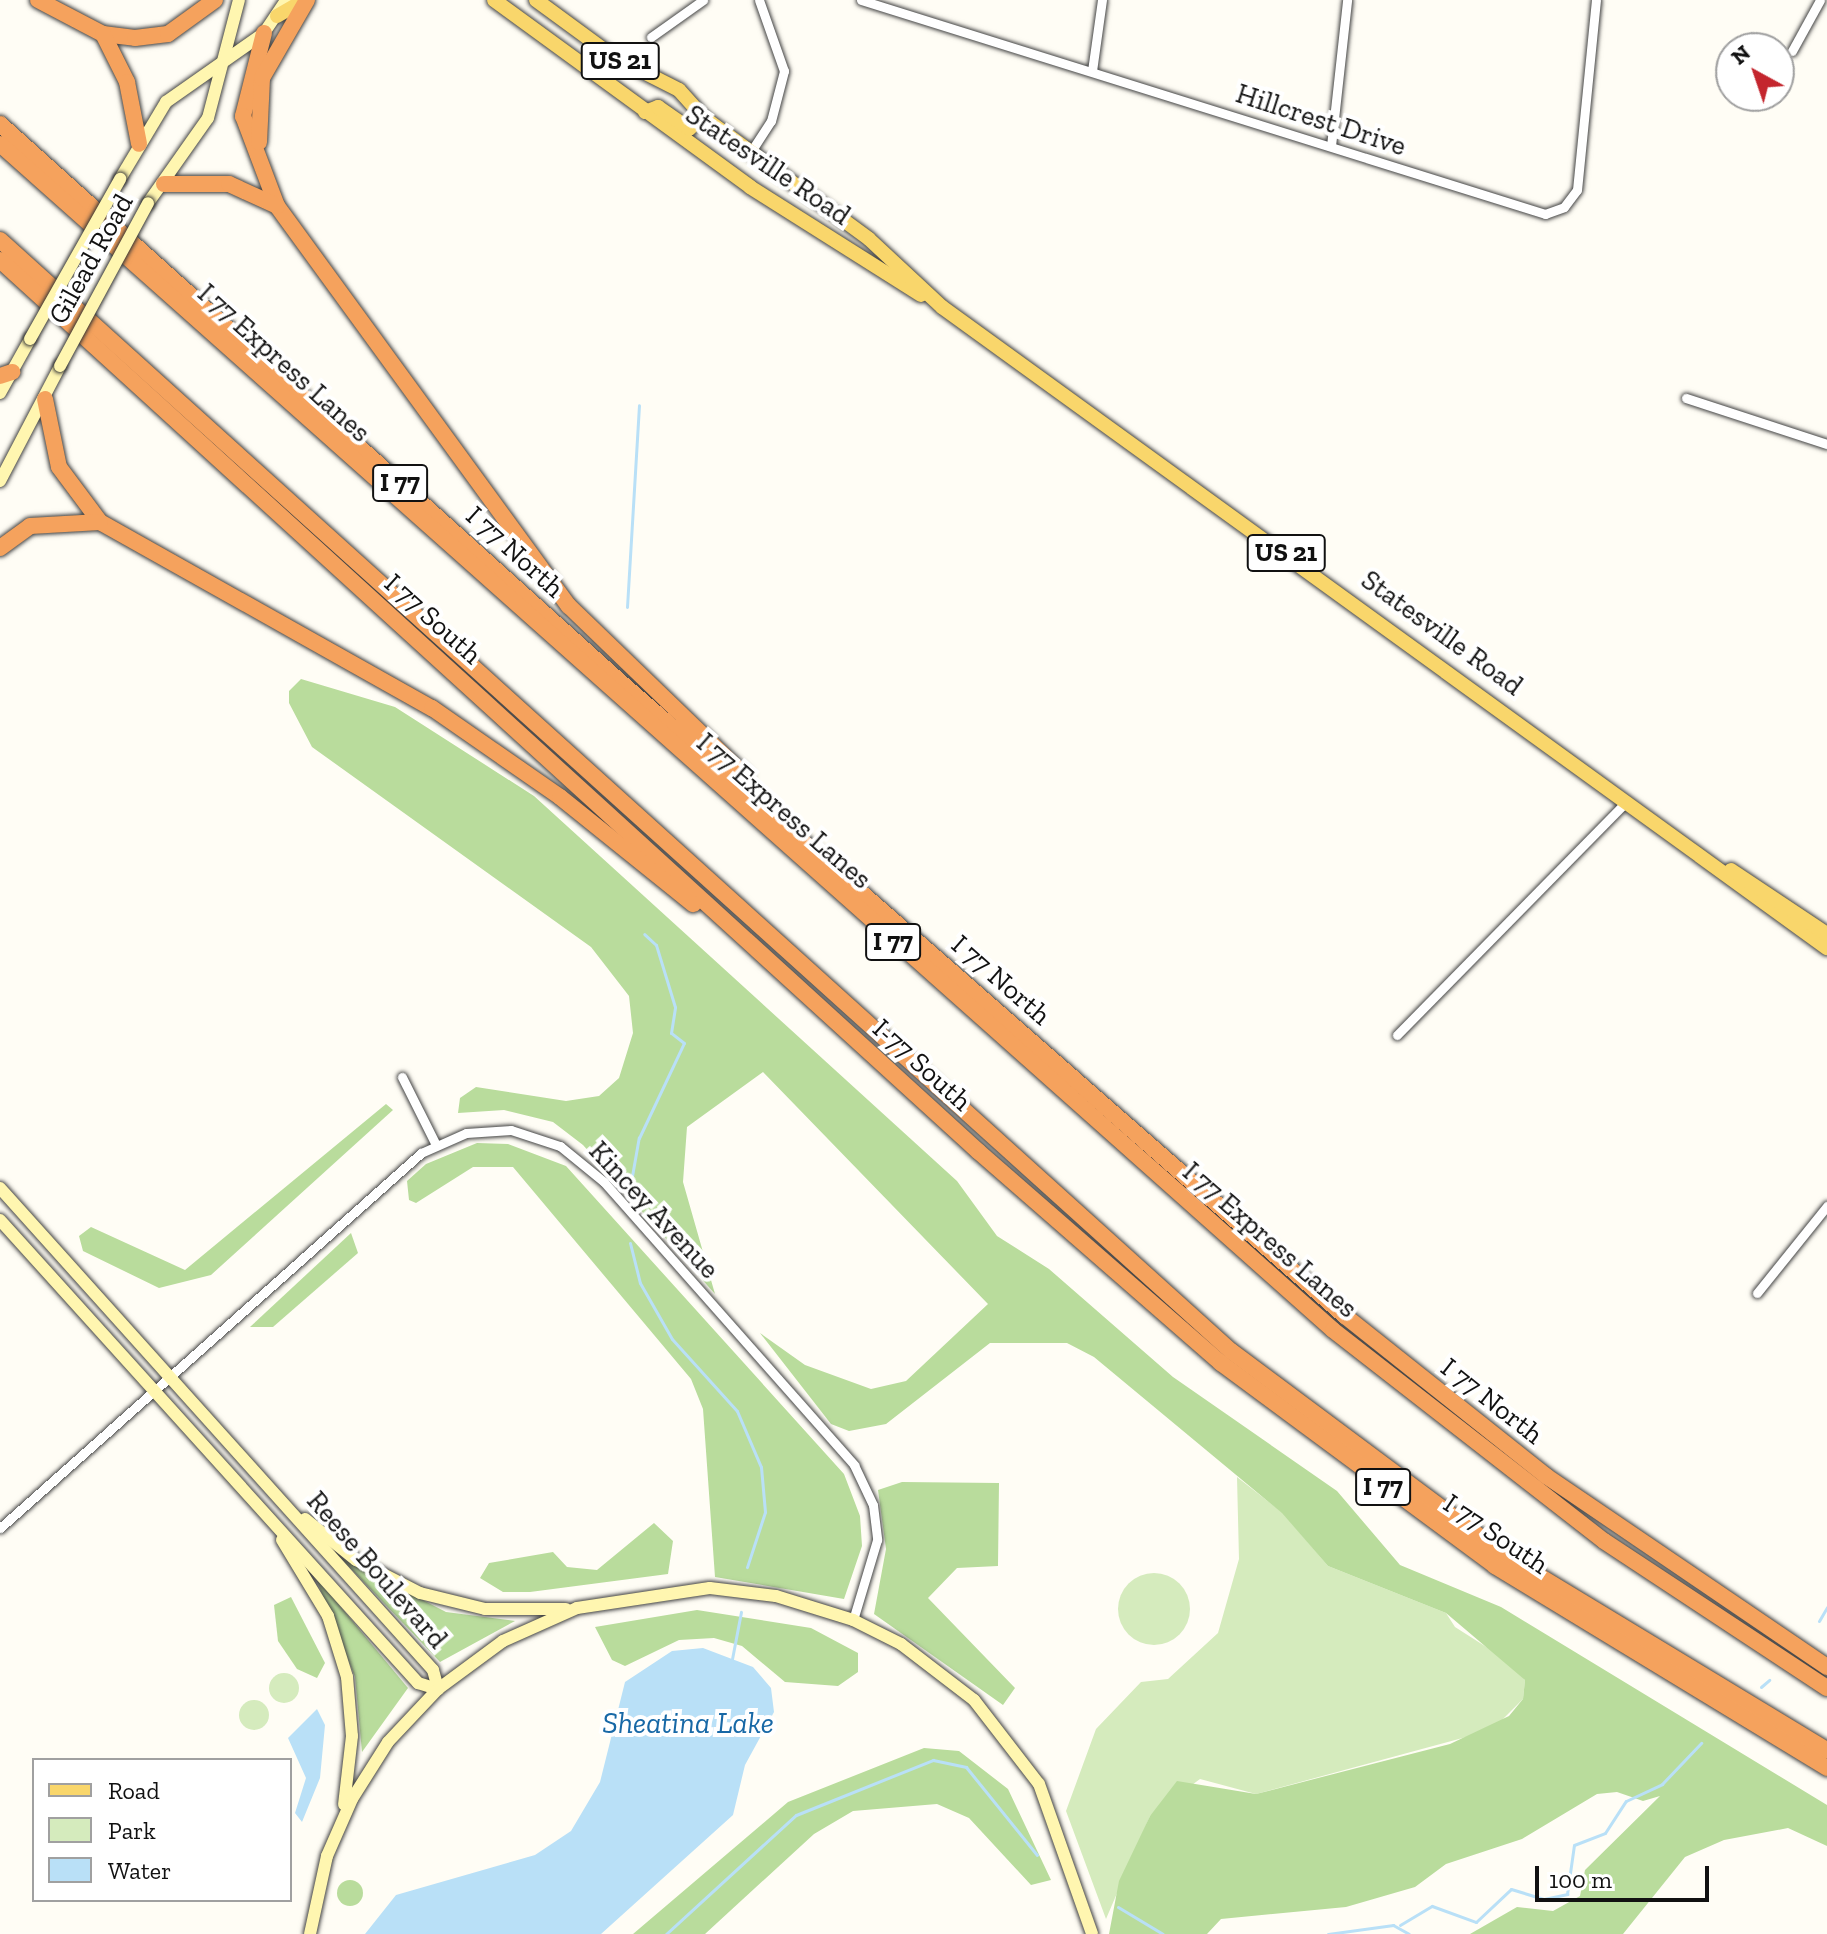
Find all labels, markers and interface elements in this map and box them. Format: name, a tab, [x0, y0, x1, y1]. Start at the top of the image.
north arrow	[1715, 32, 1795, 112]
road number: US 21	[580, 39, 660, 83]
text: N	[1725, 39, 1756, 70]
street label: Hillcrest Drive	[1232, 77, 1410, 163]
street label: Statesville Road	[679, 98, 857, 232]
street label: Gilead Road	[42, 188, 140, 330]
street label: I 77 Express Lanes	[191, 277, 377, 449]
road number: I 77	[372, 461, 428, 505]
street label: I 77 North	[459, 499, 571, 605]
road number: US 21	[1246, 531, 1326, 575]
street label: Statesville Road	[1355, 563, 1529, 703]
street label: I 77 South	[377, 567, 489, 671]
street label: I 77 Express Lanes	[690, 726, 878, 896]
road number: I 77	[865, 920, 921, 964]
street label: I 77 North	[945, 928, 1057, 1032]
street label: I-77 South	[866, 1012, 978, 1118]
street label: Kincey Avenue	[581, 1134, 727, 1286]
street label: I 77 Express Lanes	[1176, 1155, 1364, 1325]
street label: I 77 North	[1434, 1351, 1550, 1451]
road number: I 77	[1355, 1465, 1411, 1509]
street label: Reese Boulevard	[300, 1485, 454, 1655]
street label: I 77 South	[1437, 1487, 1555, 1581]
water label: Sheatina Lake	[602, 1705, 774, 1741]
legend	[32, 1758, 292, 1902]
text: Road	[108, 1776, 160, 1805]
text: Park	[108, 1816, 156, 1845]
scale bar	[1539, 1850, 1713, 1900]
text: Water	[108, 1856, 171, 1885]
text: 100 m	[1549, 1865, 1612, 1894]

